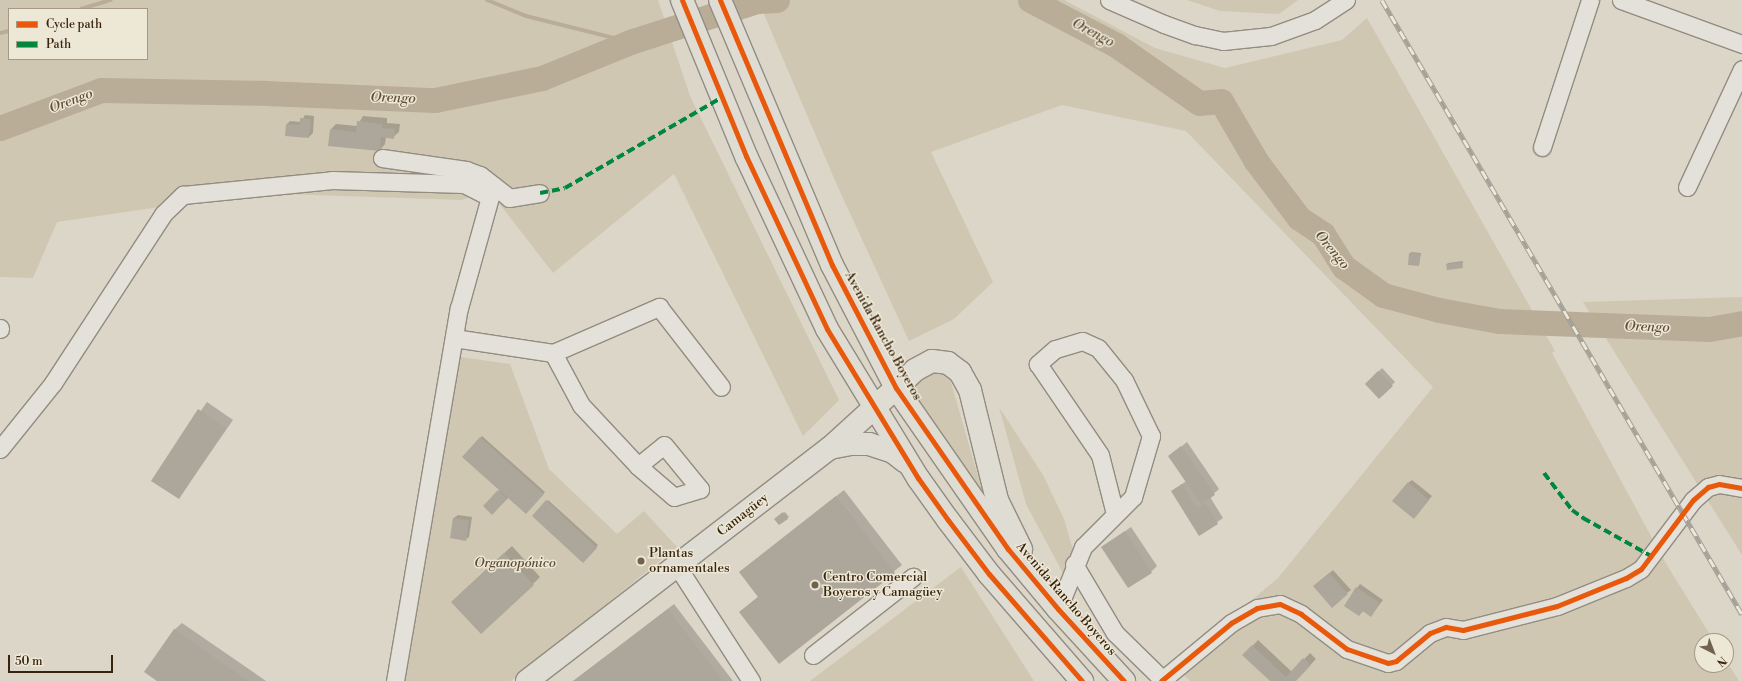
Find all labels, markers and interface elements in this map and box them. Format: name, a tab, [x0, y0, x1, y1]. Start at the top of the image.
legend	[8, 8, 148, 60]
water label: Orengo	[1069, 15, 1117, 51]
text: Cycle path	[46, 17, 102, 32]
text: Path	[46, 37, 71, 52]
water label: Orengo	[47, 85, 95, 117]
water label: Orengo	[370, 89, 416, 107]
water label: Orengo	[1311, 227, 1353, 273]
street label: Avenida Rancho Boyeros	[841, 269, 925, 403]
water label: Orengo	[1624, 318, 1670, 336]
street label: Camagüey	[714, 490, 772, 540]
street label: Avenida Rancho Boyeros	[1013, 539, 1119, 659]
place label: Plantas ornamentales	[649, 546, 730, 577]
park label: Organopónico	[474, 555, 556, 571]
marker: Plantas ornamentales	[636, 556, 646, 566]
place label: Centro Comercial Boyeros y Camagüey	[823, 570, 942, 601]
marker: Centro Comercial Boyeros y Camagüey	[810, 580, 820, 590]
north arrow	[1694, 633, 1734, 673]
scale bar	[10, 647, 115, 673]
text: N	[1713, 653, 1729, 669]
text: 50 m	[15, 654, 43, 669]

